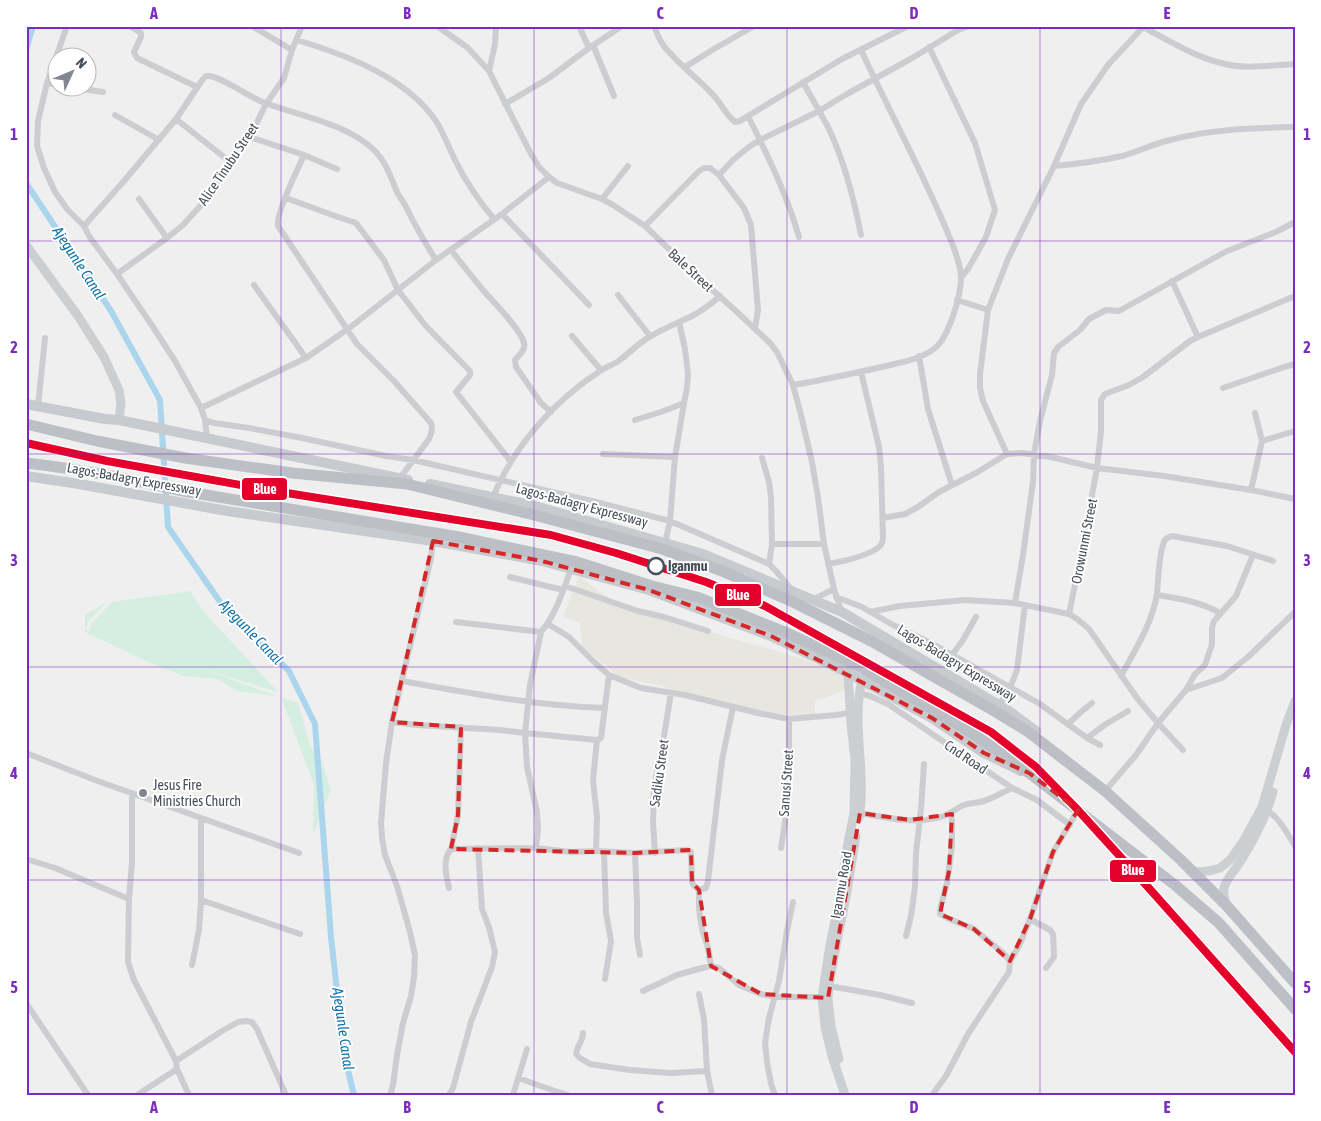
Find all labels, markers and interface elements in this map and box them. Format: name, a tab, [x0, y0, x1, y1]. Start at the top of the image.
text: A	[149, 4, 158, 22]
text: B	[403, 4, 411, 22]
text: C	[656, 4, 664, 22]
text: D	[910, 4, 919, 22]
text: E	[1164, 4, 1171, 22]
north arrow	[48, 48, 98, 98]
text: N	[73, 54, 90, 71]
street label: Alice Tinubu Street	[195, 120, 261, 208]
text: 1	[10, 125, 18, 143]
text: 1	[1303, 125, 1311, 143]
water label: Ajegunle Canal	[49, 222, 109, 302]
street label: Bale Street	[665, 245, 717, 295]
text: 2	[10, 338, 18, 356]
text: 2	[1303, 338, 1311, 356]
street label: Lagos-Badagry Expressway	[66, 459, 203, 499]
line badge: Blue	[241, 477, 288, 501]
street label: Lagos-Badagry Expressway	[514, 480, 650, 530]
text: Blue	[253, 481, 277, 497]
street label: Orowunmi Street	[1068, 497, 1100, 585]
text: 3	[10, 551, 18, 569]
text: 3	[1303, 551, 1311, 569]
marker: Iganmu	[647, 557, 665, 575]
place label: Iganmu	[668, 558, 708, 574]
line badge: Blue	[714, 583, 762, 607]
text: Blue	[726, 587, 750, 603]
water label: Ajegunle Canal	[216, 595, 286, 668]
street label: Lagos-Badagry Expressway	[895, 621, 1020, 705]
street label: Cnd Road	[941, 737, 991, 777]
street label: Sadiku Street	[646, 738, 672, 808]
street label: Sanusi Street	[776, 749, 796, 817]
text: 4	[9, 764, 18, 782]
text: 4	[1302, 764, 1311, 782]
place label: Jesus Fire Ministries Church	[153, 777, 241, 809]
marker: Jesus Fire Ministries Church	[137, 787, 149, 799]
street label: Iganmu Road	[827, 850, 855, 920]
line badge: Blue	[1109, 859, 1157, 883]
text: Blue	[1121, 862, 1145, 878]
text: 5	[10, 978, 18, 996]
text: 5	[1303, 978, 1311, 996]
water label: Ajegunle Canal	[329, 985, 358, 1071]
text: A	[149, 1098, 158, 1116]
text: B	[403, 1098, 411, 1116]
text: C	[656, 1098, 664, 1116]
text: D	[910, 1098, 919, 1116]
text: E	[1164, 1098, 1171, 1116]

